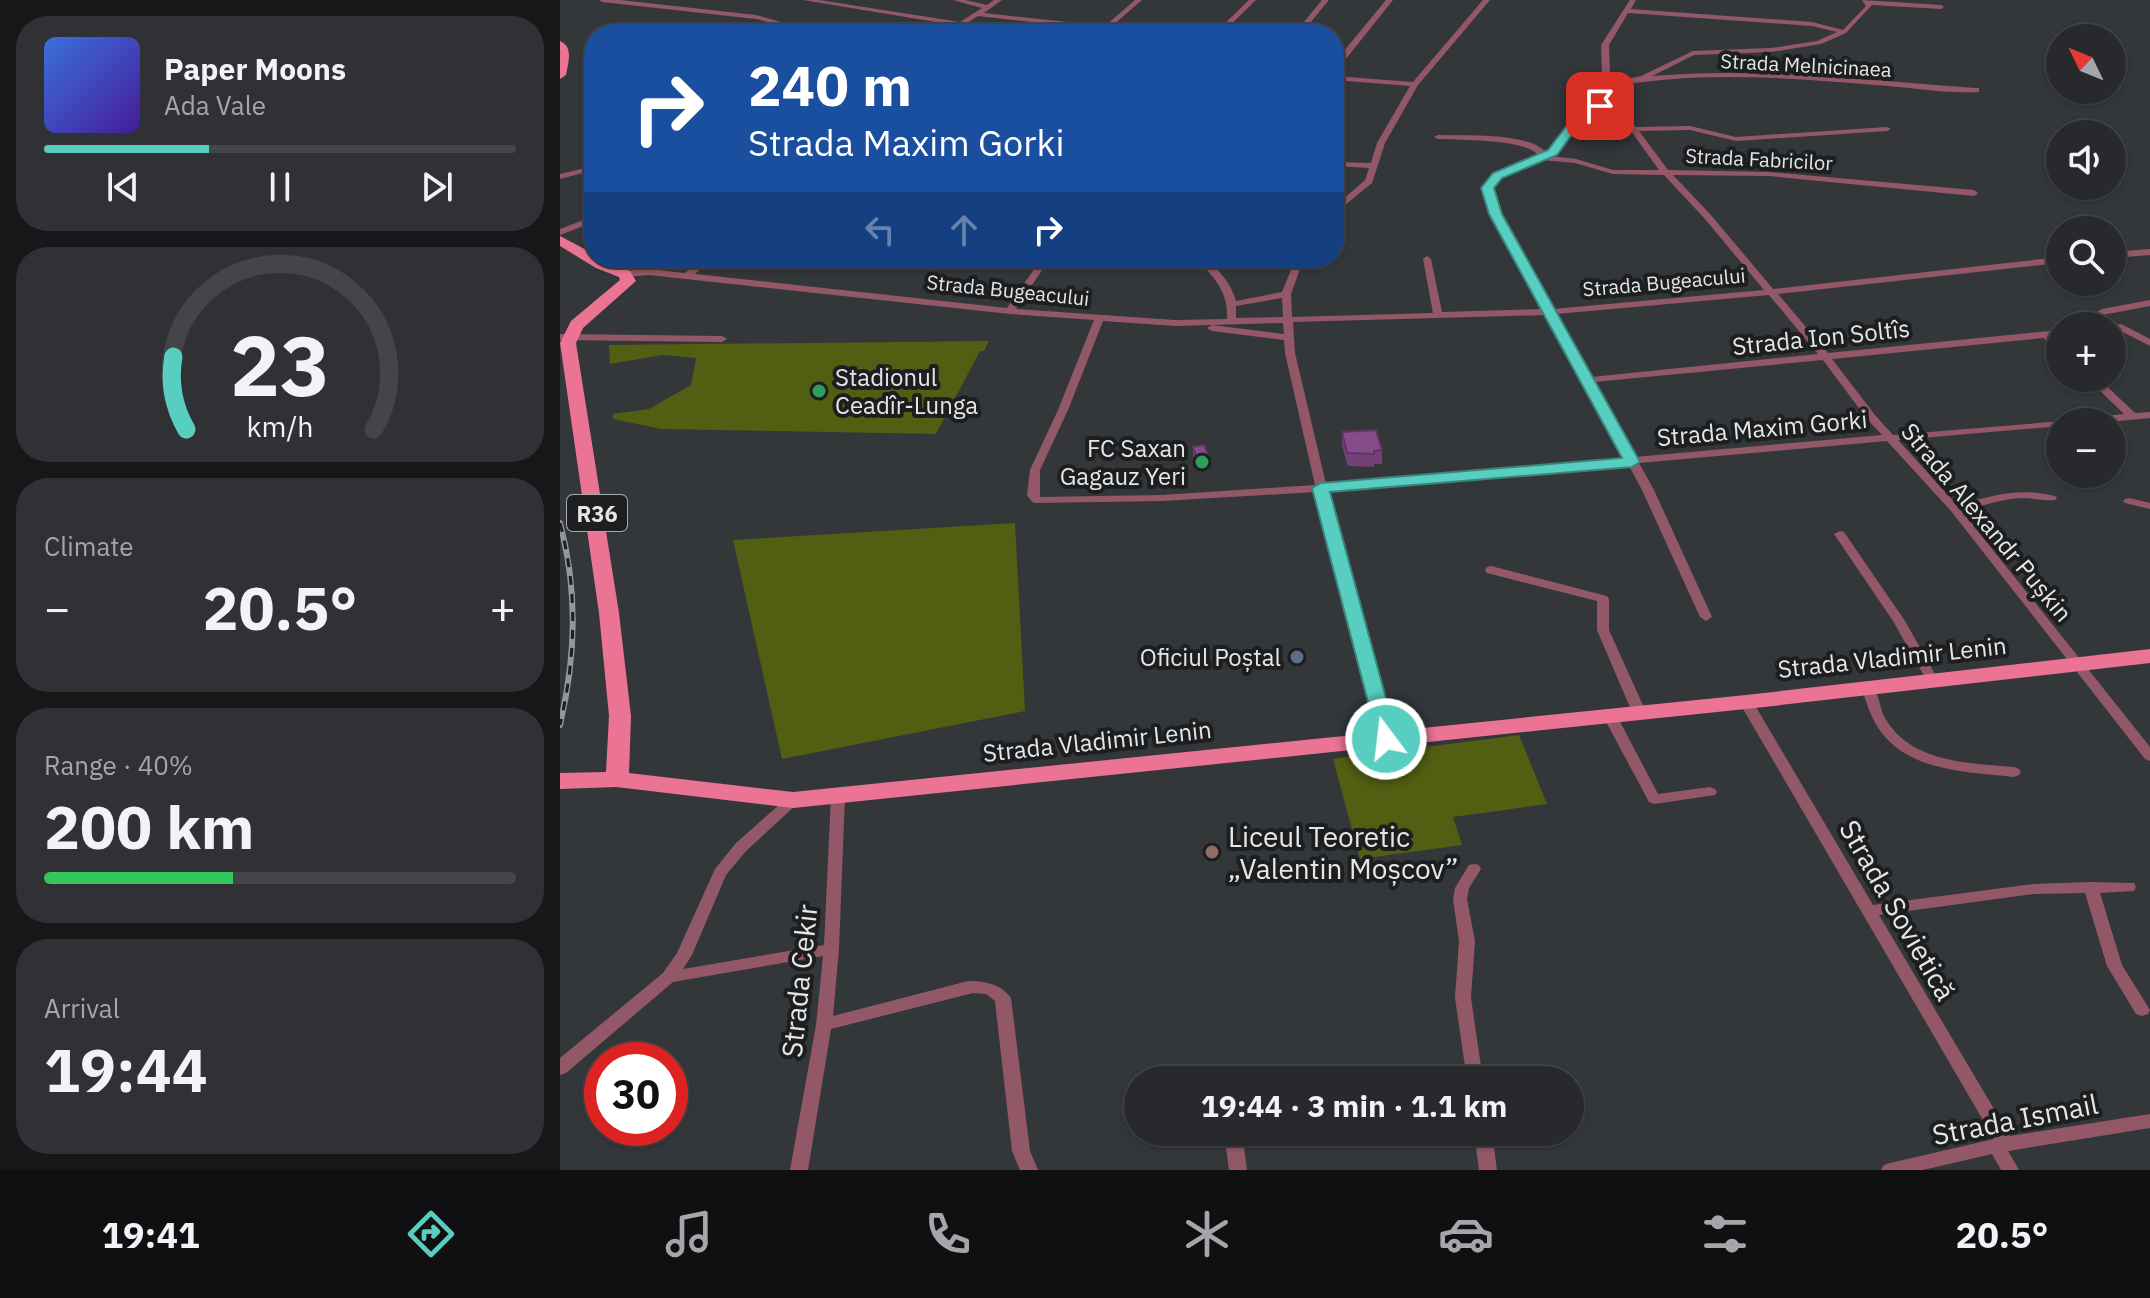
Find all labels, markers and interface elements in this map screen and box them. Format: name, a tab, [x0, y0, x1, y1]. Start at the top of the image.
north arrow	[2046, 24, 2126, 104]
map controls	[2046, 24, 2126, 488]
street label: Strada Melnicinaea	[1720, 47, 1893, 83]
text: Paper Moons	[164, 49, 346, 88]
text: 240 m	[748, 49, 912, 121]
icon: right	[616, 56, 720, 160]
pin	[1566, 72, 1634, 140]
icon: arrive	[1578, 84, 1622, 128]
text: Ada Vale	[164, 88, 266, 122]
text: Strada Maxim Gorki	[748, 119, 1064, 166]
button: sound	[2046, 120, 2126, 200]
street label: Strada Fabricilor	[1685, 142, 1833, 176]
icon: previous	[101, 165, 145, 209]
icon: pause	[258, 165, 302, 209]
icon: next	[415, 165, 459, 209]
icon: left	[858, 208, 902, 252]
icon: ahead	[942, 208, 986, 252]
icon: right	[1026, 208, 1070, 252]
button: search	[2046, 216, 2126, 296]
street label: Strada Bugeacului	[1581, 261, 1747, 303]
street label: Strada Bugeacului	[925, 268, 1091, 312]
text: 23	[230, 311, 330, 419]
street label: Strada Ion Soltîs	[1731, 312, 1911, 362]
button: +	[2046, 312, 2126, 392]
place label: Stadionul Ceadîr-Lunga	[835, 361, 978, 421]
marker: Stadionul Ceadîr-Lunga	[810, 382, 828, 400]
street label: Strada Maxim Gorki	[1656, 403, 1868, 453]
text: km/h	[246, 408, 314, 445]
button: −	[2046, 408, 2126, 488]
street label: Strada Alexandr Pușkin	[1894, 416, 2080, 628]
place label: FC Saxan Gagauz Yeri	[1060, 432, 1186, 492]
marker: FC Saxan Gagauz Yeri	[1193, 453, 1211, 471]
road number: R36	[567, 495, 627, 531]
text: Climate	[44, 529, 134, 563]
text: 20.5°	[203, 568, 357, 647]
text: −	[44, 579, 70, 636]
text: +	[490, 579, 516, 636]
street label: Strada Vladimir Lenin	[1776, 629, 2008, 685]
place label: Oficiul Poștal	[1140, 641, 1281, 673]
marker: Oficiul Poștal	[1288, 648, 1306, 666]
position arrow	[1344, 697, 1428, 781]
street label: Strada Vladimir Lenin	[981, 713, 1213, 769]
text: Range · 40%	[44, 748, 193, 782]
text: 200 km	[44, 787, 254, 866]
street label: Strada Sovietică	[1831, 813, 1965, 1007]
place label: Liceul Teoretic „Valentin Moșcov”	[1228, 818, 1459, 887]
marker: Liceul Teoretic „Valentin Moșcov”	[1203, 843, 1221, 861]
street label: Strada Cekir	[773, 903, 825, 1059]
text: Arrival	[44, 991, 120, 1025]
text: 19:44	[44, 1030, 208, 1109]
speed limit sign: 30	[584, 1042, 688, 1146]
street label: Strada Ismail	[1929, 1085, 2101, 1153]
text: 19:44 · 3 min · 1.1 km	[1201, 1086, 1507, 1125]
icon: directions	[403, 1206, 459, 1262]
icon: music	[661, 1206, 717, 1262]
icon: phone	[920, 1206, 976, 1262]
icon: climate	[1179, 1206, 1235, 1262]
icon: car	[1438, 1206, 1494, 1262]
icon: filters	[1697, 1206, 1753, 1262]
text: 19:41	[101, 1211, 200, 1258]
text: 20.5°	[1956, 1211, 2049, 1258]

